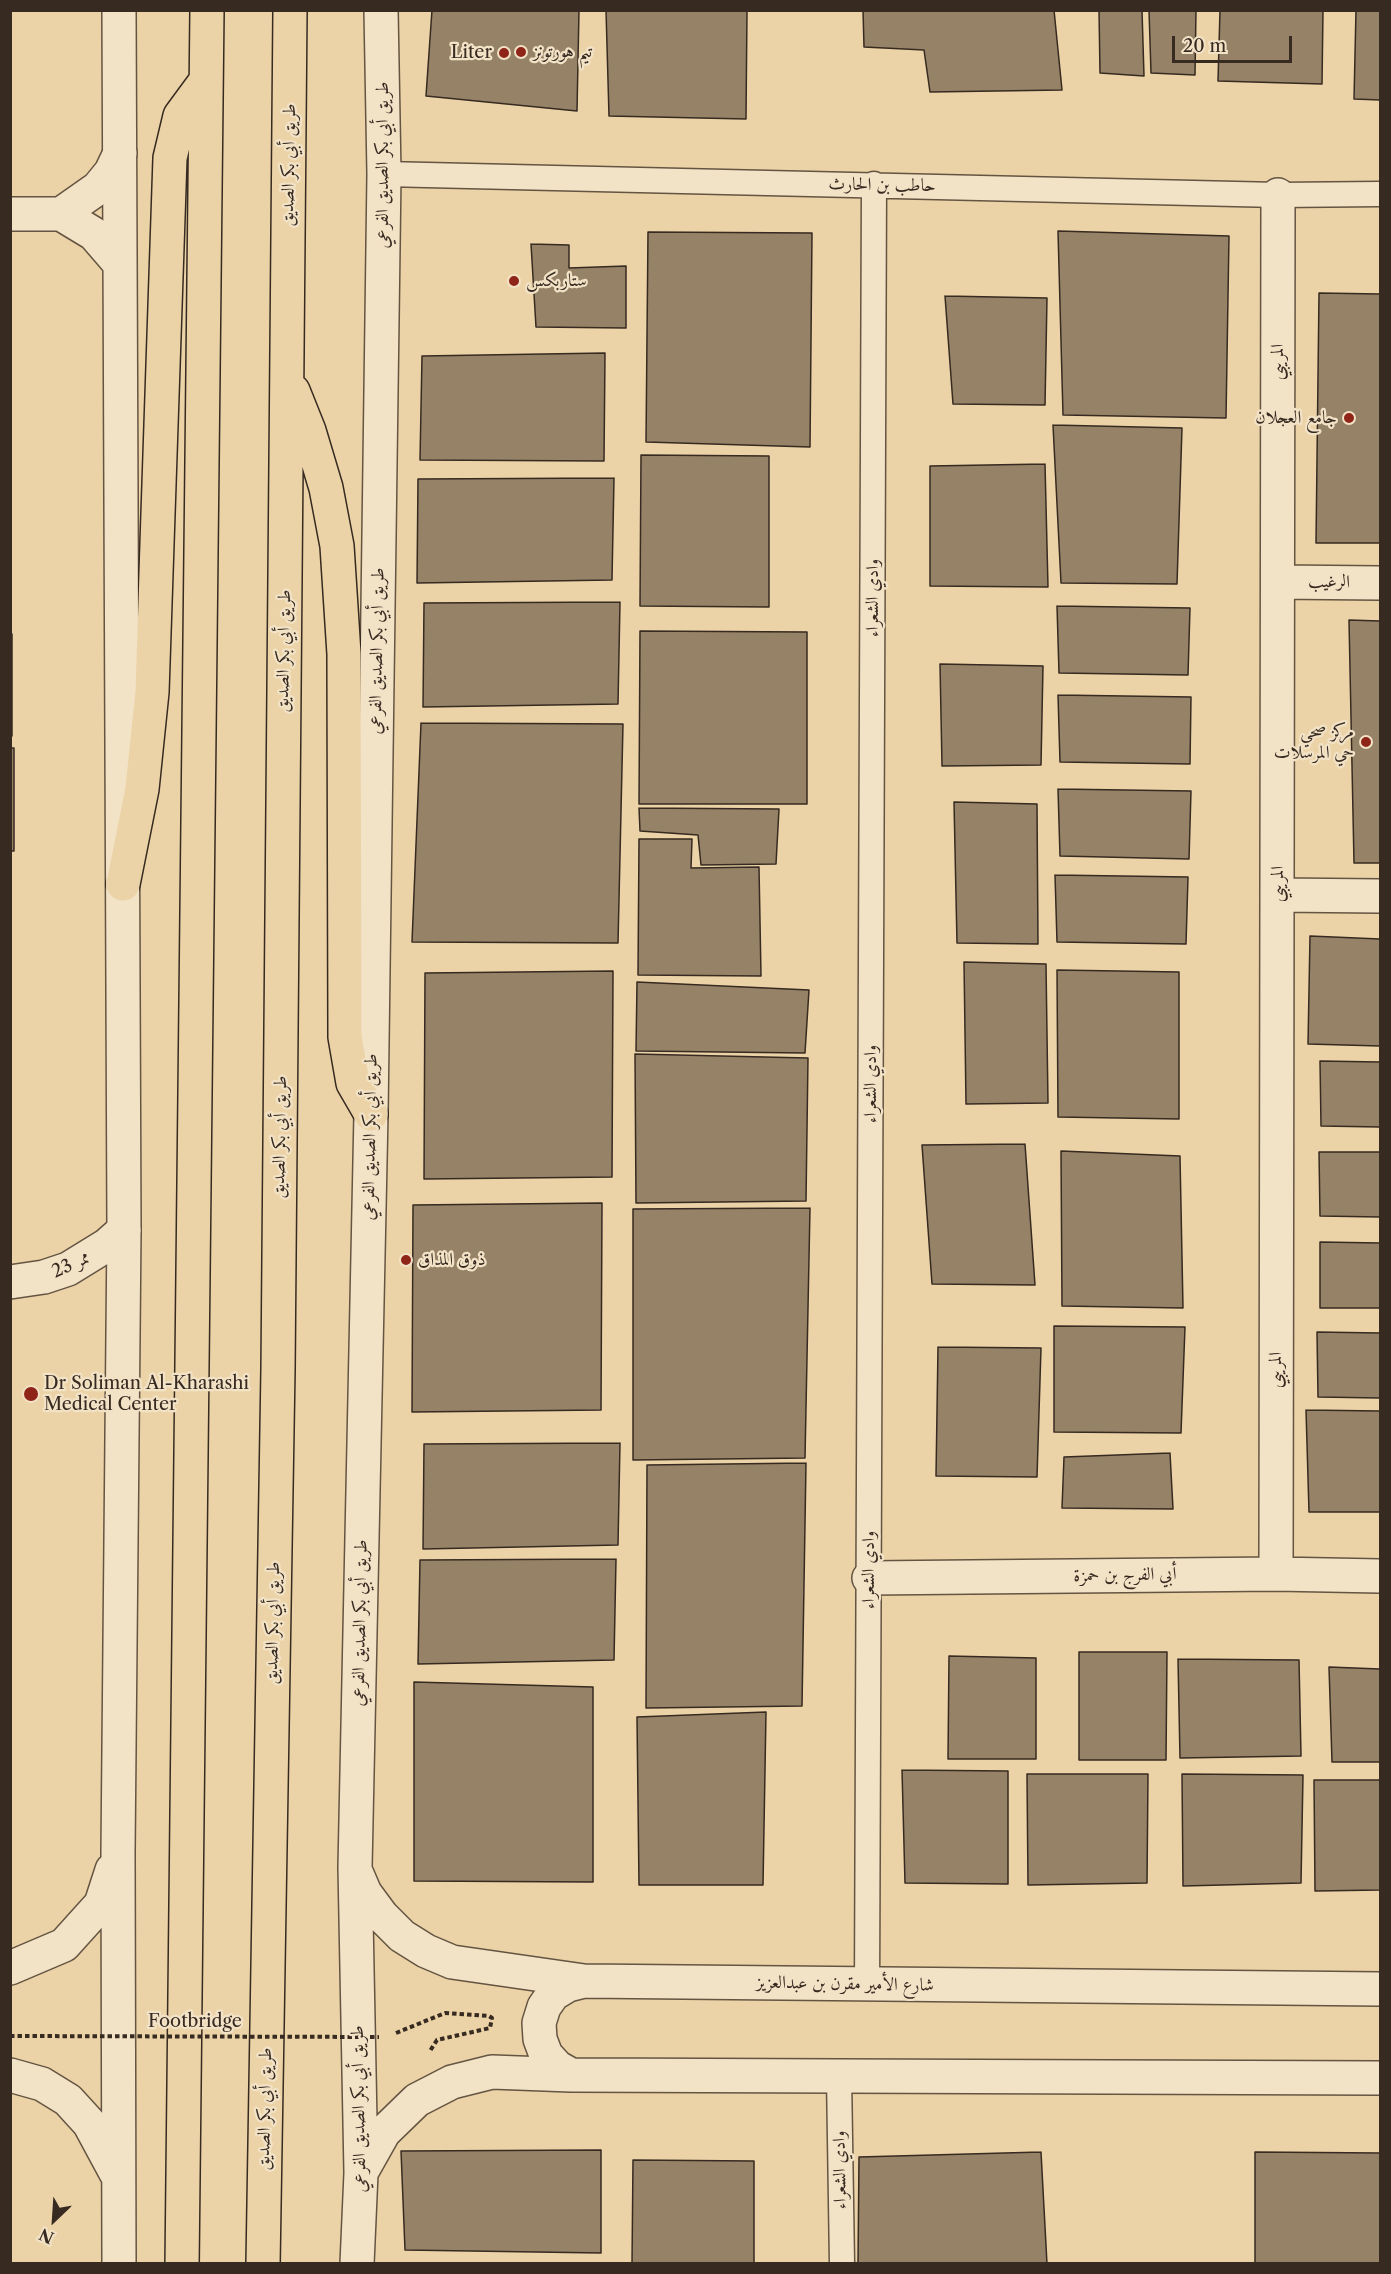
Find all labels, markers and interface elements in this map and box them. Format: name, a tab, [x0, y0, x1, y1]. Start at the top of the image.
scale bar	[1175, 24, 1295, 62]
text: 20 m	[1183, 35, 1226, 57]
place label: تيم هورتونز	[533, 41, 592, 63]
place label: Liter	[451, 42, 492, 64]
marker: تيم هورتونز	[514, 45, 528, 59]
marker: Liter	[497, 46, 511, 60]
street label: طريق أبي بكر الصديق الفرعي	[372, 81, 394, 249]
street label: طريق أبي بكر الصديق	[277, 103, 301, 227]
street label: حاطب بن الحارث	[828, 173, 936, 197]
place label: ستاربكس	[526, 270, 587, 292]
marker: ستاربكس	[507, 274, 521, 288]
street label: المريبي	[1267, 344, 1289, 380]
place label: جامع العجلان	[1255, 407, 1337, 429]
marker: جامع العجلان	[1342, 411, 1356, 425]
street label: وادي الشعراء	[862, 559, 884, 637]
street label: طريق أبي بكر الصديق الفرعي	[365, 567, 389, 735]
street label: الرغيب	[1308, 571, 1350, 593]
street label: طريق أبي بكر الصديق	[272, 589, 296, 713]
place label: مركز صحي حي المرسلات	[1274, 721, 1354, 764]
marker: مركز صحي حي المرسلات	[1359, 735, 1373, 749]
street label: المريبي	[1267, 866, 1289, 902]
street label: وادي الشعراء	[860, 1045, 882, 1123]
street label: طريق أبي بكر الصديق الفرعي	[358, 1053, 382, 1221]
street label: طريق أبي بكر الصديق	[268, 1075, 292, 1199]
street label: ممر 23	[49, 1247, 93, 1283]
place label: ذوق المذاق	[418, 1249, 486, 1271]
marker: ذوق المذاق	[399, 1253, 413, 1267]
street label: المريبي	[1265, 1352, 1287, 1388]
place label: Dr Soliman Al-Kharashi Medical Center	[44, 1373, 249, 1416]
marker: Dr Soliman Al-Kharashi Medical Center	[22, 1385, 40, 1403]
street label: وادي الشعراء	[858, 1531, 880, 1609]
street label: طريق أبي بكر الصديق الفرعي	[348, 1539, 372, 1707]
street label: طريق أبي بكر الصديق	[261, 1561, 285, 1685]
street label: أبي الفرج بن حمزة	[1073, 1563, 1177, 1587]
street label: شارع الأمير مقرن بن عبدالعزيز	[756, 1972, 934, 1996]
street label: Footbridge	[148, 2011, 242, 2033]
street label: طريق أبي بكر الصديق الفرعي	[347, 2025, 371, 2193]
street label: طريق أبي بكر الصديق	[253, 2047, 277, 2171]
street label: وادي الشعراء	[829, 2131, 851, 2209]
north arrow	[24, 2190, 84, 2250]
text: N	[36, 2224, 57, 2248]

